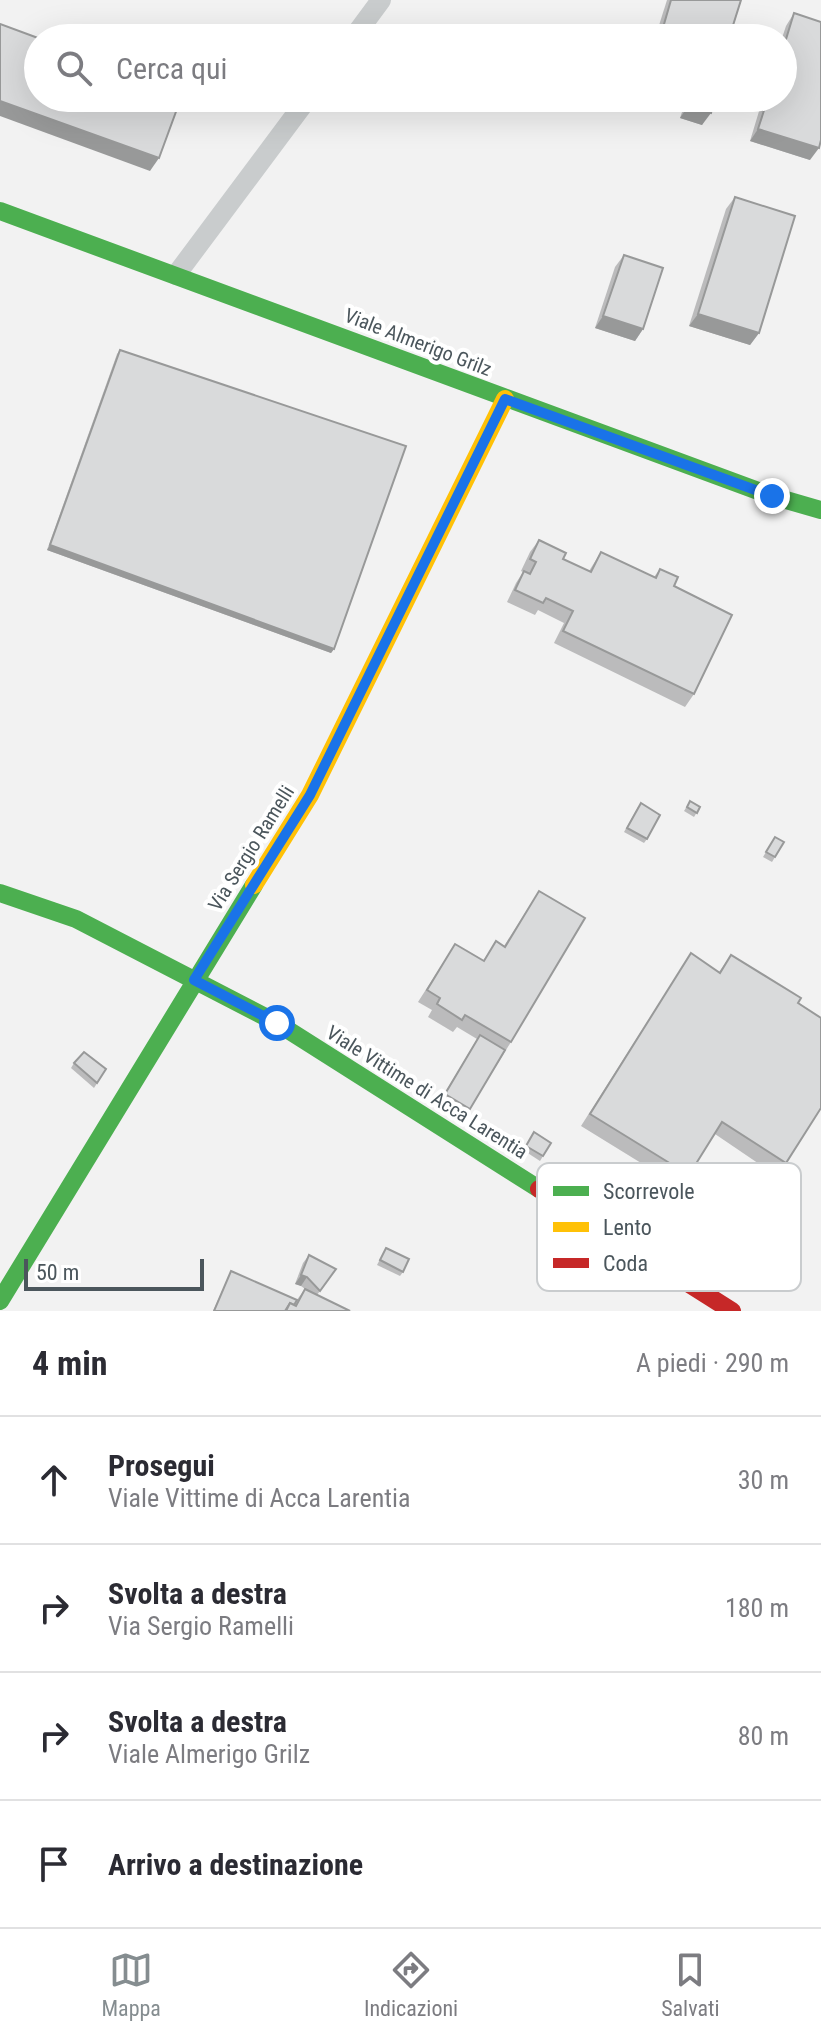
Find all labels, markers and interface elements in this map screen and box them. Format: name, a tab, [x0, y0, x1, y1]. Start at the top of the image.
search box	[24, 24, 797, 112]
icon: search	[52, 46, 96, 90]
text: Cerca qui	[116, 51, 227, 86]
street label: Viale Almerigo Grilz	[341, 303, 495, 381]
route end	[754, 478, 790, 514]
street label: Via Sergio Ramelli	[203, 781, 299, 915]
route start	[259, 1005, 295, 1041]
street label: Viale Vittime di Acca Larentia	[322, 1020, 532, 1164]
legend	[537, 1163, 801, 1291]
text: Scorrevole	[603, 1179, 695, 1204]
text: Lento	[603, 1215, 652, 1240]
text: Coda	[603, 1251, 648, 1276]
scale bar	[24, 1255, 204, 1291]
text: 50 m	[36, 1260, 79, 1285]
text: 4 min	[32, 1343, 108, 1383]
text: A piedi · 290 m	[636, 1348, 789, 1378]
text: Prosegui	[108, 1448, 215, 1483]
icon: ahead	[32, 1458, 76, 1502]
text: 30 m	[738, 1465, 789, 1495]
text: Viale Vittime di Acca Larentia	[108, 1483, 410, 1513]
text: Svolta a destra	[108, 1576, 287, 1611]
icon: right	[32, 1586, 76, 1630]
text: 180 m	[725, 1593, 789, 1623]
text: Via Sergio Ramelli	[108, 1611, 294, 1641]
text: Svolta a destra	[108, 1704, 287, 1739]
icon: right	[32, 1714, 76, 1758]
text: 80 m	[738, 1721, 789, 1751]
text: Viale Almerigo Grilz	[108, 1739, 310, 1769]
icon: arrive	[32, 1842, 76, 1886]
text: Arrivo a destinazione	[108, 1847, 363, 1882]
tab: Mappa	[101, 1948, 161, 2021]
tab: Indicazioni	[364, 1948, 458, 2021]
tab: Salvati	[661, 1948, 719, 2021]

